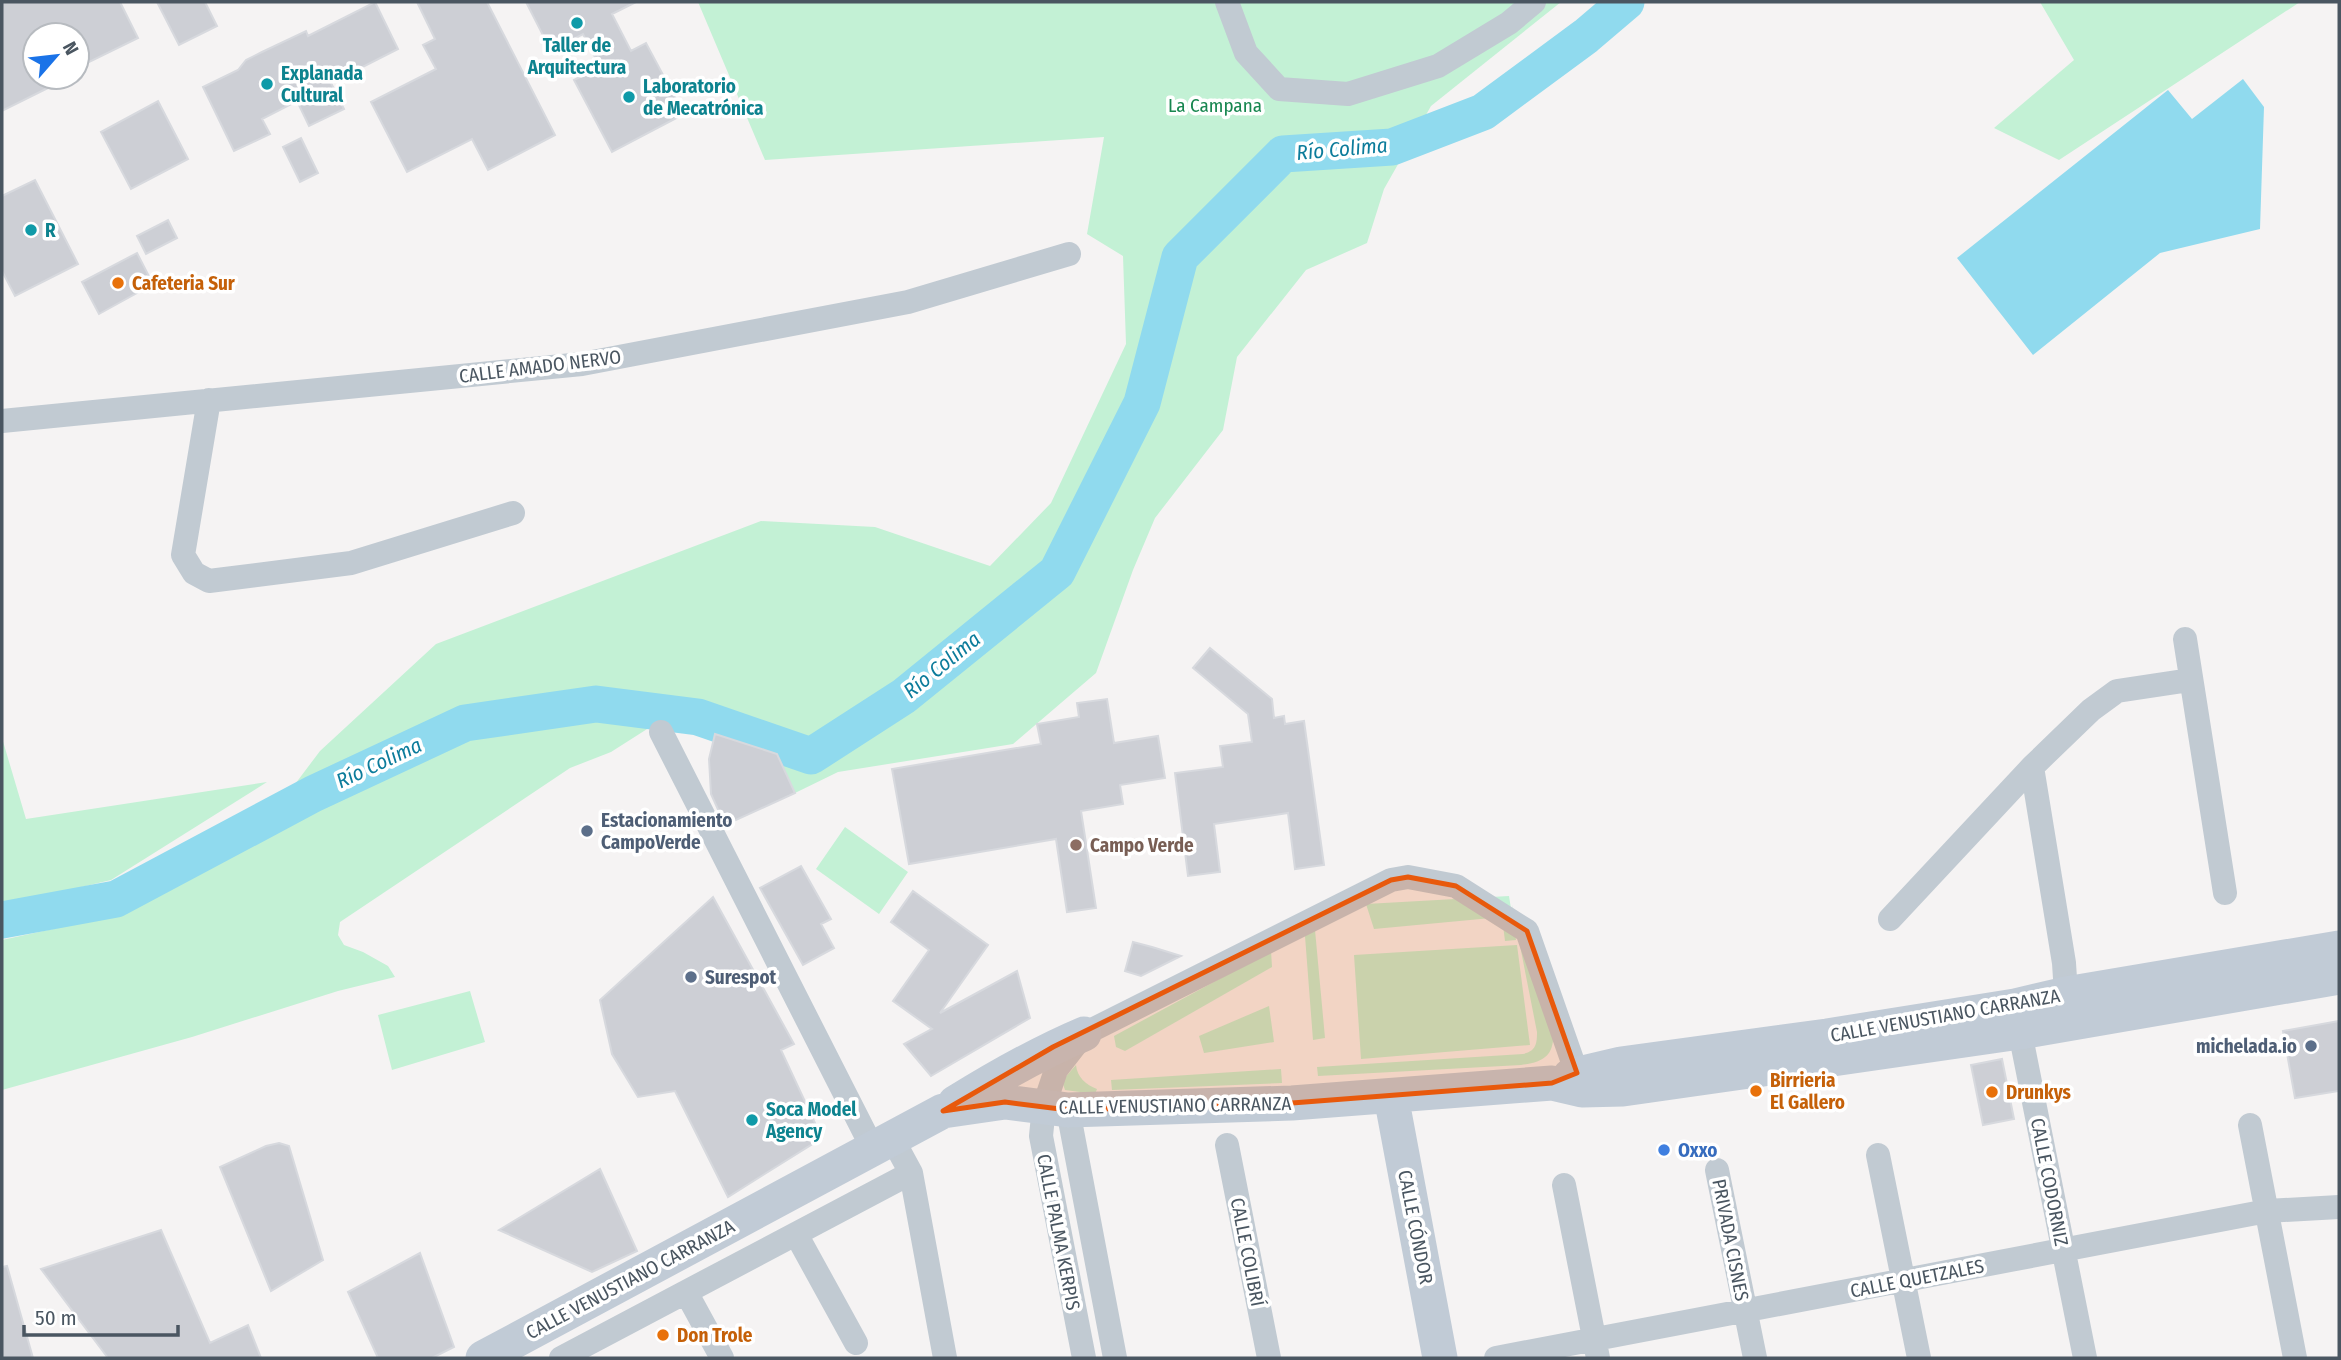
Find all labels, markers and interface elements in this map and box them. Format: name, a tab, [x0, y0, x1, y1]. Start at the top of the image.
marker: Taller de Arquitectura	[569, 15, 585, 31]
north arrow	[21, 21, 91, 91]
place label: Taller de Arquitectura	[527, 34, 626, 79]
text: N	[58, 38, 83, 59]
place label: Explanada Cultural	[281, 62, 363, 107]
place label: Laboratorio de Mecatrónica	[643, 75, 763, 120]
marker: Explanada Cultural	[259, 76, 275, 92]
marker: Laboratorio de Mecatrónica	[621, 89, 637, 105]
park label: La Campana	[1168, 94, 1262, 117]
water label: Río Colima	[1295, 132, 1389, 166]
place label: R	[45, 219, 56, 242]
marker: R	[23, 222, 39, 238]
place label: Cafeteria Sur	[132, 272, 236, 295]
marker: Cafeteria Sur	[110, 275, 126, 291]
street label: CALLE AMADO NERVO	[458, 345, 622, 388]
water label: Río Colima	[898, 626, 986, 704]
water label: Río Colima	[332, 732, 426, 794]
place label: Estacionamiento CampoVerde	[601, 809, 732, 854]
marker: Estacionamiento CampoVerde	[579, 823, 595, 839]
place label: Campo Verde	[1090, 834, 1194, 857]
marker: Campo Verde	[1068, 837, 1084, 853]
place label: Surespot	[705, 966, 777, 989]
marker: Surespot	[683, 969, 699, 985]
street label: CALLE VENUSTIANO CARRANZA	[1829, 984, 2062, 1047]
place label: michelada.io	[2196, 1035, 2297, 1058]
marker: michelada.io	[2303, 1038, 2319, 1054]
place label: Birrieria El Gallero	[1770, 1069, 1845, 1114]
place label: Drunkys	[2006, 1081, 2072, 1104]
marker: Birrieria El Gallero	[1748, 1083, 1764, 1099]
marker: Drunkys	[1984, 1084, 2000, 1100]
street label: CALLE VENUSTIANO CARRANZA	[1059, 1092, 1291, 1119]
place label: Soca Model Agency	[765, 1098, 857, 1143]
marker: Soca Model Agency	[744, 1112, 760, 1128]
street label: CALLE CODORNIZ	[2026, 1116, 2073, 1248]
place label: Oxxo	[1678, 1139, 1718, 1162]
marker: Oxxo	[1656, 1142, 1672, 1158]
street label: CALLE PALMA KERPIS	[1032, 1152, 1085, 1312]
street label: CALLE CÓNDOR	[1393, 1168, 1438, 1286]
street label: PRIVADA CISNES	[1707, 1177, 1754, 1303]
street label: CALLE COLIBRÍ	[1226, 1196, 1269, 1308]
street label: CALLE VENUSTIANO CARRANZA	[522, 1215, 738, 1344]
street label: CALLE QUETZALES	[1848, 1254, 1986, 1303]
scale bar	[24, 1294, 178, 1338]
text: 50 m	[35, 1305, 77, 1331]
place label: Don Trole	[677, 1324, 753, 1347]
marker: Don Trole	[655, 1327, 671, 1343]

